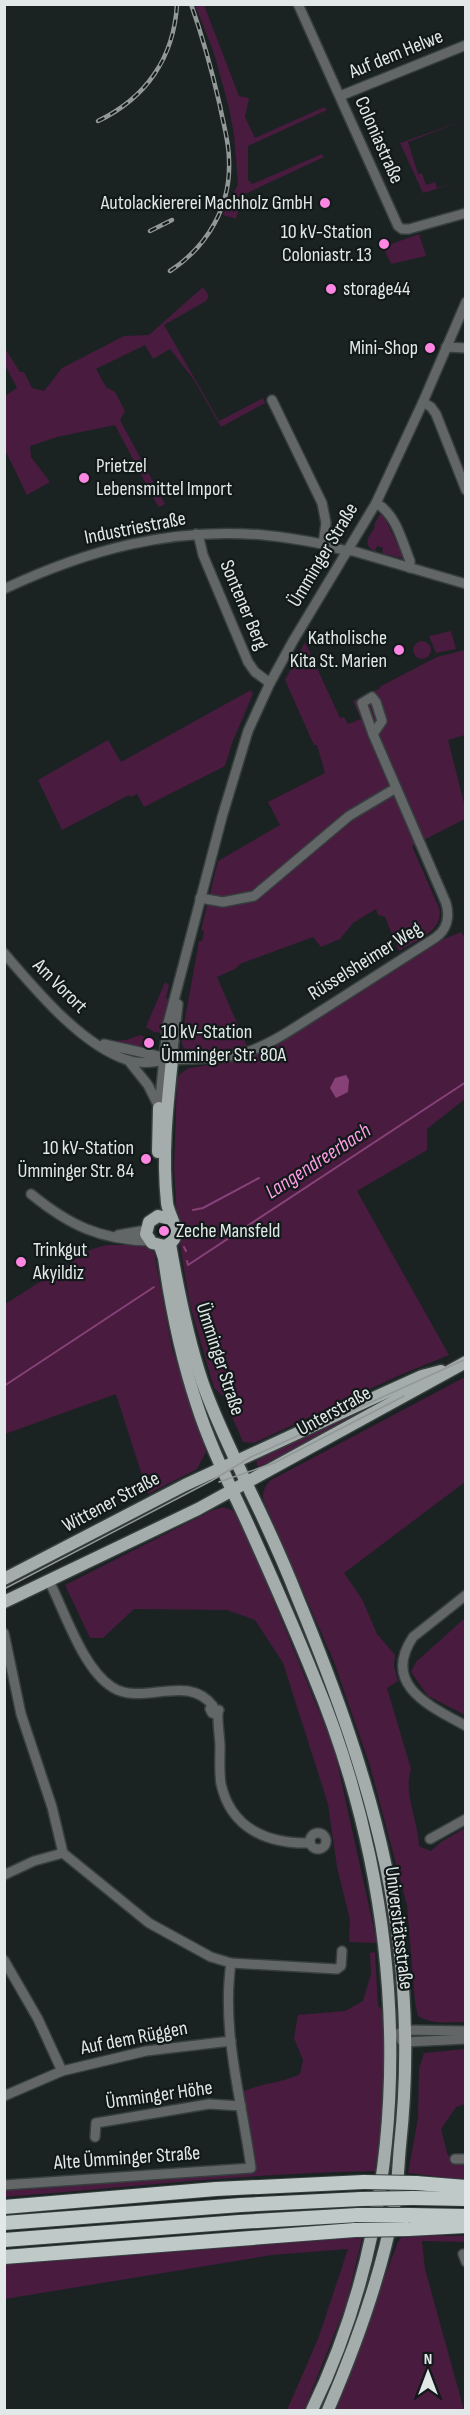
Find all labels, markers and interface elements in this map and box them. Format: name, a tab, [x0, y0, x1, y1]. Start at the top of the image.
street label: Auf dem Helwe	[345, 24, 447, 84]
street label: Coloniastraße	[349, 93, 409, 187]
place label: Autolackiererei Machholz GmbH	[100, 191, 313, 215]
marker: Autolackiererei Machholz GmbH	[318, 196, 332, 210]
place label: 10 kV-Station Coloniastr. 13	[281, 220, 372, 267]
marker: 10 kV-Station Coloniastr. 13	[377, 237, 391, 251]
place label: storage44	[343, 277, 410, 301]
marker: storage44	[324, 282, 338, 296]
place label: Mini-Shop	[349, 336, 418, 360]
marker: Mini-Shop	[423, 341, 437, 355]
place label: Prietzel Lebensmittel Import	[96, 454, 232, 501]
marker: Prietzel Lebensmittel Import	[77, 471, 91, 485]
street label: Ümminger Straße	[283, 499, 363, 611]
street label: Industriestraße	[82, 506, 188, 550]
street label: Sontener Berg	[214, 557, 274, 654]
place label: Katholische Kita St. Marien	[290, 626, 387, 673]
marker: Katholische Kita St. Marien	[392, 643, 406, 657]
street label: Rüsselsheimer Weg	[304, 917, 426, 1005]
street label: Am Vorort	[27, 953, 92, 1018]
place label: 10 kV-Station Ümminger Str. 80A	[161, 1020, 286, 1067]
marker: 10 kV-Station Ümminger Str. 80A	[142, 1036, 156, 1050]
water label: Langendreerbach	[261, 1118, 376, 1204]
place label: 10 kV-Station Ümminger Str. 84	[18, 1136, 134, 1183]
marker: 10 kV-Station Ümminger Str. 84	[139, 1152, 153, 1166]
place label: Zeche Mansfeld	[176, 1219, 280, 1243]
marker: Zeche Mansfeld	[157, 1224, 171, 1238]
place label: Trinkgut Akyildiz	[32, 1238, 87, 1285]
marker: Trinkgut Akyildiz	[14, 1255, 28, 1269]
street label: Ümminger Straße	[191, 1300, 249, 1418]
street label: Unterstraße	[293, 1381, 375, 1441]
street label: Wittener Straße	[58, 1466, 164, 1538]
street label: Universitätsstraße	[380, 1865, 418, 1991]
street label: Auf dem Rüggen	[78, 2016, 189, 2060]
street label: Ümminger Höhe	[104, 2076, 214, 2114]
street label: Alte Ümminger Straße	[52, 2141, 201, 2175]
north arrow	[398, 2343, 458, 2403]
text: N	[424, 2350, 432, 2369]

